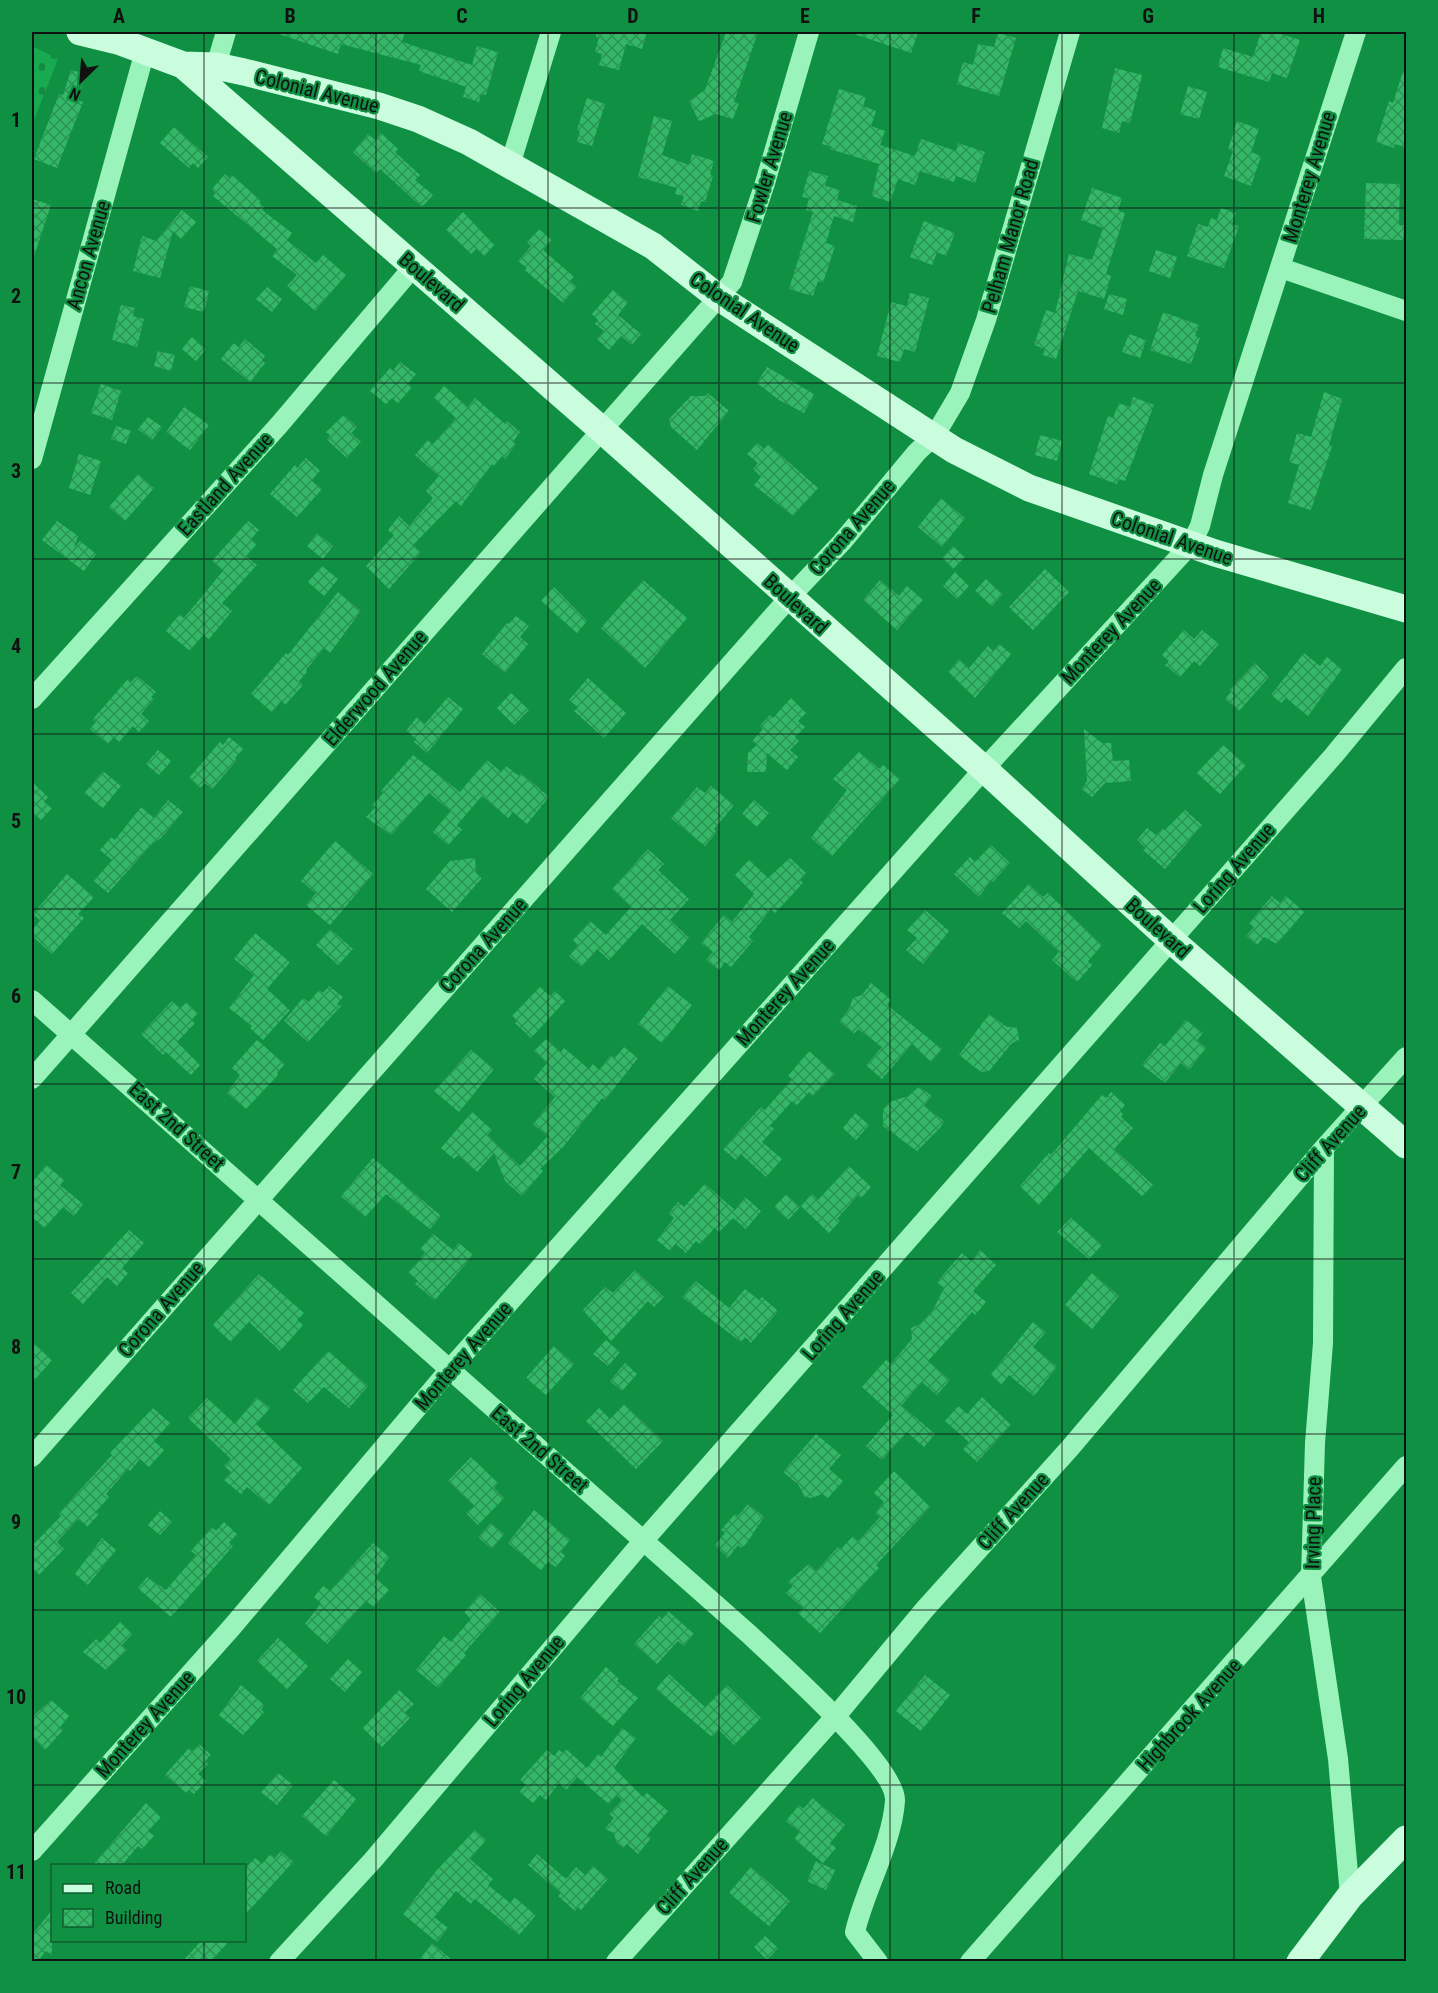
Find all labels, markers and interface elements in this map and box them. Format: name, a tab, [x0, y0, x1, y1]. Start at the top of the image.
text: A	[113, 4, 125, 28]
text: B	[284, 4, 296, 28]
text: C	[456, 4, 468, 28]
text: D	[627, 4, 639, 28]
text: E	[800, 4, 810, 28]
text: F	[971, 4, 981, 28]
text: G	[1142, 4, 1154, 28]
text: H	[1313, 4, 1325, 28]
north arrow	[51, 51, 111, 111]
street label: Colonial Avenue	[253, 64, 381, 118]
text: N	[66, 83, 83, 105]
text: 1	[11, 108, 21, 132]
street label: Fowler Avenue	[741, 109, 797, 225]
street label: Monterey Avenue	[1278, 109, 1340, 245]
street label: Pelham Manor Road	[977, 156, 1043, 316]
street label: Ancon Avenue	[61, 198, 115, 312]
street label: Boulevard	[395, 247, 469, 317]
street label: Colonial Avenue	[686, 267, 804, 357]
text: 2	[11, 284, 21, 308]
street label: Eastland Avenue	[172, 427, 278, 541]
text: 3	[11, 459, 21, 483]
street label: Corona Avenue	[804, 474, 900, 580]
street label: Colonial Avenue	[1108, 506, 1236, 570]
street label: Boulevard	[759, 569, 833, 639]
street label: Monterey Avenue	[1056, 573, 1166, 689]
street label: Elderwood Avenue	[318, 625, 432, 751]
text: 4	[11, 634, 21, 658]
text: 5	[11, 809, 21, 833]
street label: Loring Avenue	[1188, 818, 1280, 918]
street label: Corona Avenue	[434, 893, 532, 997]
street label: Boulevard	[1121, 893, 1195, 963]
street label: Monterey Avenue	[731, 934, 839, 1050]
text: 6	[11, 984, 21, 1008]
street label: East 2nd Street	[124, 1077, 230, 1175]
street label: Cliff Avenue	[1289, 1100, 1371, 1186]
text: 7	[11, 1160, 21, 1184]
street label: Corona Avenue	[113, 1256, 209, 1362]
street label: Loring Avenue	[797, 1265, 889, 1365]
street label: Monterey Avenue	[409, 1297, 517, 1415]
text: 8	[11, 1335, 21, 1359]
street label: East 2nd Street	[487, 1401, 593, 1498]
street label: Cliff Avenue	[972, 1468, 1054, 1554]
street label: Irving Place	[1300, 1477, 1326, 1569]
text: 9	[11, 1510, 21, 1534]
street label: Loring Avenue	[479, 1630, 569, 1732]
street label: Highbrook Avenue	[1132, 1654, 1246, 1776]
street label: Monterey Avenue	[91, 1666, 199, 1782]
text: 10	[6, 1685, 26, 1709]
street label: Cliff Avenue	[651, 1833, 733, 1919]
text: 11	[6, 1860, 26, 1884]
legend	[51, 1864, 246, 1942]
text: Road	[105, 1877, 141, 1898]
text: Building	[105, 1907, 162, 1928]

